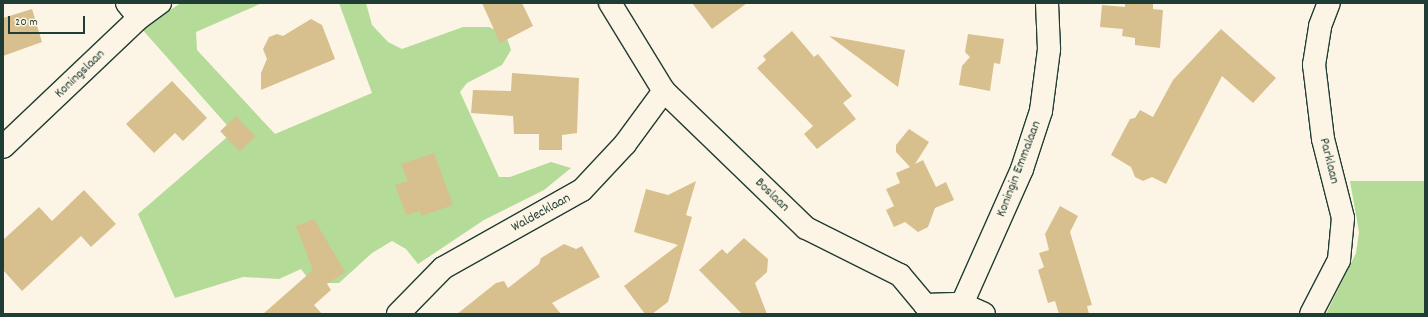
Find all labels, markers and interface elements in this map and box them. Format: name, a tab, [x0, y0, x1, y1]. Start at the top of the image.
scale bar	[10, 8, 87, 34]
text: 20 m	[15, 14, 38, 31]
street label: Koningslaan	[51, 46, 109, 102]
street label: Koningin Emmalaan	[993, 119, 1045, 219]
street label: Parklaan	[1315, 136, 1343, 186]
street label: Boslaan	[751, 174, 793, 216]
street label: Waldecklaan	[509, 190, 573, 236]

